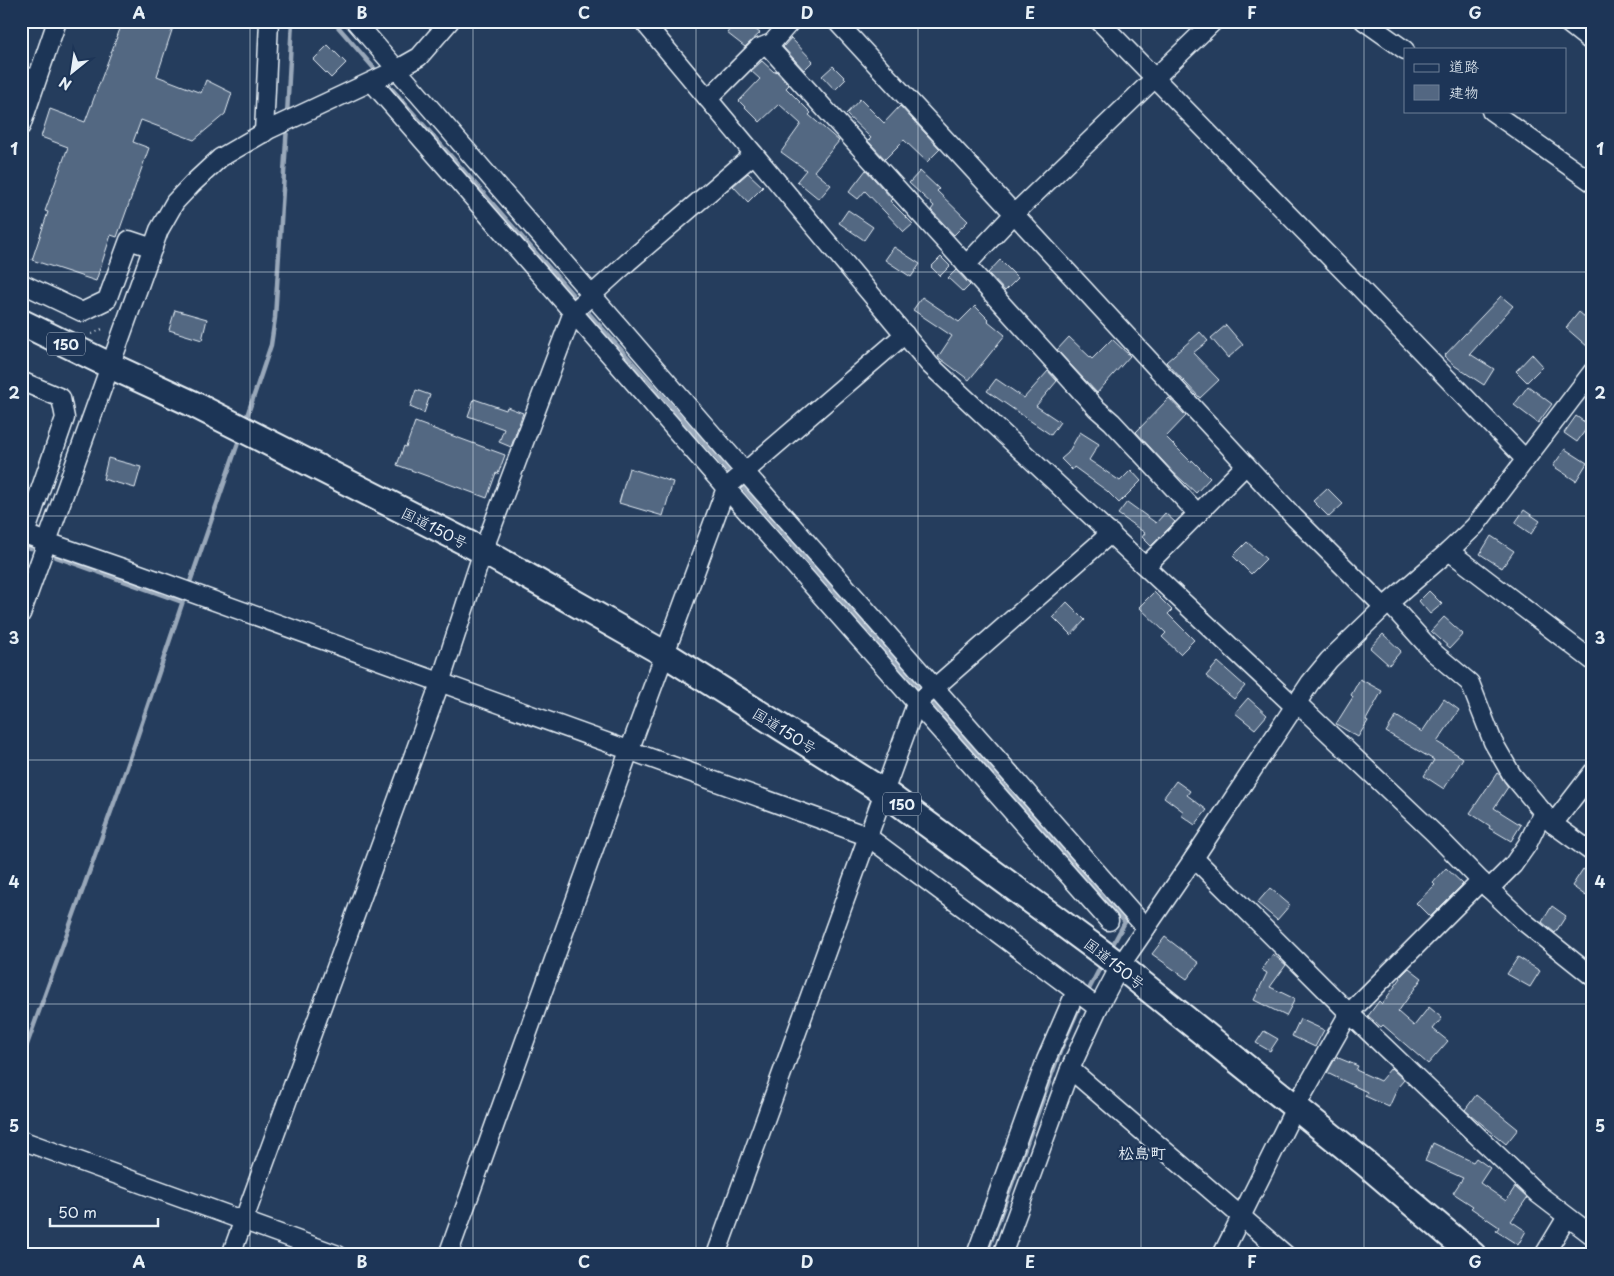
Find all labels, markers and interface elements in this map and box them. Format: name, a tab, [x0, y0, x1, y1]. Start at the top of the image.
text: A	[133, 0, 146, 24]
text: B	[357, 0, 368, 24]
text: C	[578, 0, 590, 24]
text: D	[801, 0, 813, 24]
text: E	[1025, 0, 1035, 24]
text: F	[1247, 0, 1257, 24]
text: G	[1468, 0, 1482, 24]
north arrow	[48, 48, 98, 98]
legend	[1404, 48, 1566, 112]
text: 道路	[1449, 54, 1479, 77]
text: N	[55, 72, 75, 96]
text: 建物	[1449, 80, 1479, 103]
text: 1	[10, 136, 18, 160]
text: 1	[1596, 136, 1604, 160]
road number: 150	[47, 332, 85, 356]
text: 2	[8, 380, 20, 404]
text: 2	[1594, 380, 1606, 404]
street label: 国道150号	[398, 500, 472, 554]
text: 3	[9, 625, 19, 649]
text: 3	[1595, 625, 1605, 649]
street label: 国道150号	[748, 701, 822, 759]
road number: 150	[883, 792, 921, 816]
text: 4	[9, 869, 20, 893]
text: 4	[1595, 869, 1606, 893]
street label: 国道150号	[1079, 932, 1151, 994]
text: 5	[9, 1113, 19, 1137]
text: 5	[1595, 1113, 1605, 1137]
district label: 松島町	[1118, 1140, 1166, 1164]
scale bar	[50, 1196, 158, 1228]
text: 50 m	[58, 1200, 97, 1223]
text: A	[133, 1249, 146, 1273]
text: B	[357, 1249, 368, 1273]
text: C	[578, 1249, 590, 1273]
text: D	[801, 1249, 813, 1273]
text: E	[1025, 1249, 1035, 1273]
text: F	[1247, 1249, 1257, 1273]
text: G	[1468, 1249, 1482, 1273]

